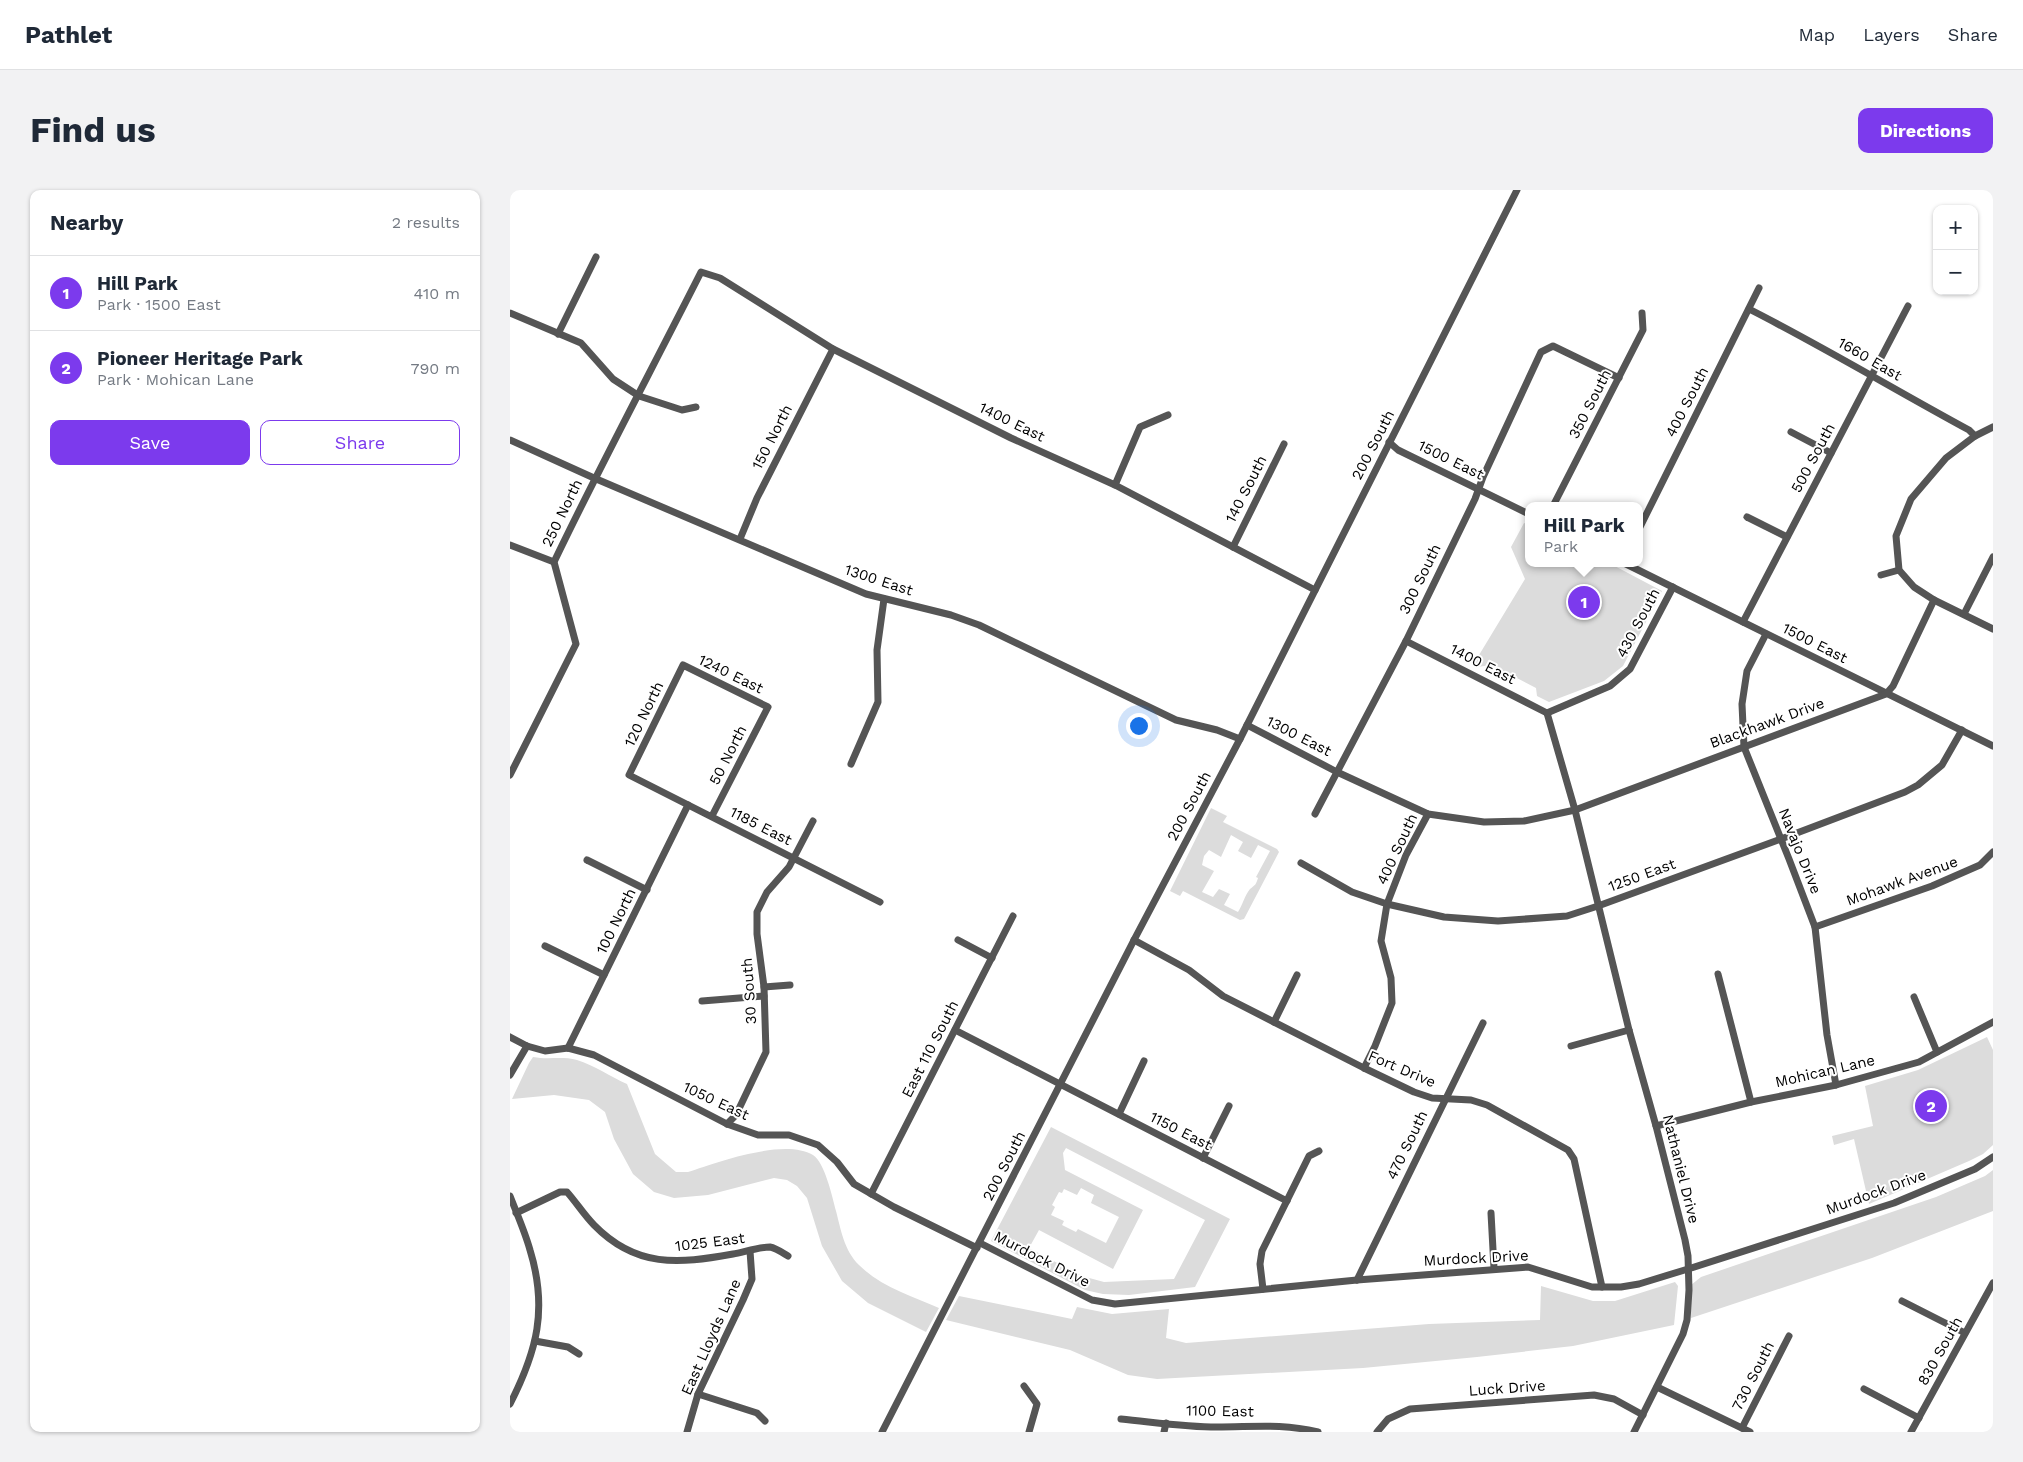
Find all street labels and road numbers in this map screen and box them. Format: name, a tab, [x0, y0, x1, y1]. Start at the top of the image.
street label: 1660 East	[1835, 334, 1906, 385]
street label: 400 South	[1662, 364, 1712, 440]
street label: 350 South	[1565, 366, 1615, 442]
street label: 1400 East	[976, 398, 1049, 446]
street label: 150 North	[748, 402, 796, 472]
street label: 200 South	[1348, 407, 1398, 483]
street label: 500 South	[1787, 420, 1839, 496]
street label: 1500 East	[1415, 436, 1487, 484]
street label: 140 South	[1221, 452, 1271, 526]
street label: 250 North	[538, 476, 586, 550]
street label: 300 South	[1395, 541, 1445, 617]
street label: 1300 East	[843, 561, 916, 600]
street label: 430 South	[1612, 585, 1664, 661]
street label: 1500 East	[1779, 619, 1851, 667]
street label: 1400 East	[1447, 640, 1519, 688]
street label: 1240 East	[696, 651, 767, 698]
street label: 120 North	[621, 679, 667, 749]
street label: Blackhawk Drive	[1707, 694, 1827, 752]
street label: 1300 East	[1263, 712, 1335, 760]
street label: 50 North	[705, 722, 751, 788]
street label: 200 South	[1163, 768, 1215, 844]
street label: 1185 East	[727, 803, 796, 850]
street label: Navajo Drive	[1775, 806, 1825, 896]
street label: 400 South	[1373, 811, 1421, 887]
street label: Mohawk Avenue	[1844, 852, 1960, 910]
street label: 1250 East	[1606, 854, 1679, 895]
street label: 100 North	[592, 885, 640, 957]
street label: 30 South	[738, 957, 760, 1025]
street label: East 110 South	[898, 997, 962, 1101]
street label: Fort Drive	[1365, 1047, 1439, 1091]
street label: Mohican Lane	[1773, 1051, 1877, 1091]
street label: 1050 East	[680, 1078, 752, 1124]
street label: 1150 East	[1147, 1108, 1216, 1155]
street label: 470 South	[1383, 1108, 1431, 1182]
street label: Nathaniel Drive	[1659, 1113, 1703, 1225]
street label: 200 South	[979, 1128, 1029, 1204]
street label: Murdock Drive	[1823, 1166, 1929, 1218]
street label: Murdock Drive	[991, 1227, 1093, 1291]
street label: 1025 East	[674, 1229, 747, 1255]
street label: Murdock Drive	[1423, 1246, 1529, 1270]
street label: East Lloyds Lane	[677, 1276, 745, 1398]
street label: 830 South	[1914, 1314, 1966, 1388]
street label: 730 South	[1728, 1338, 1778, 1414]
street label: Luck Drive	[1468, 1376, 1546, 1400]
street label: 1100 East	[1186, 1401, 1255, 1421]

